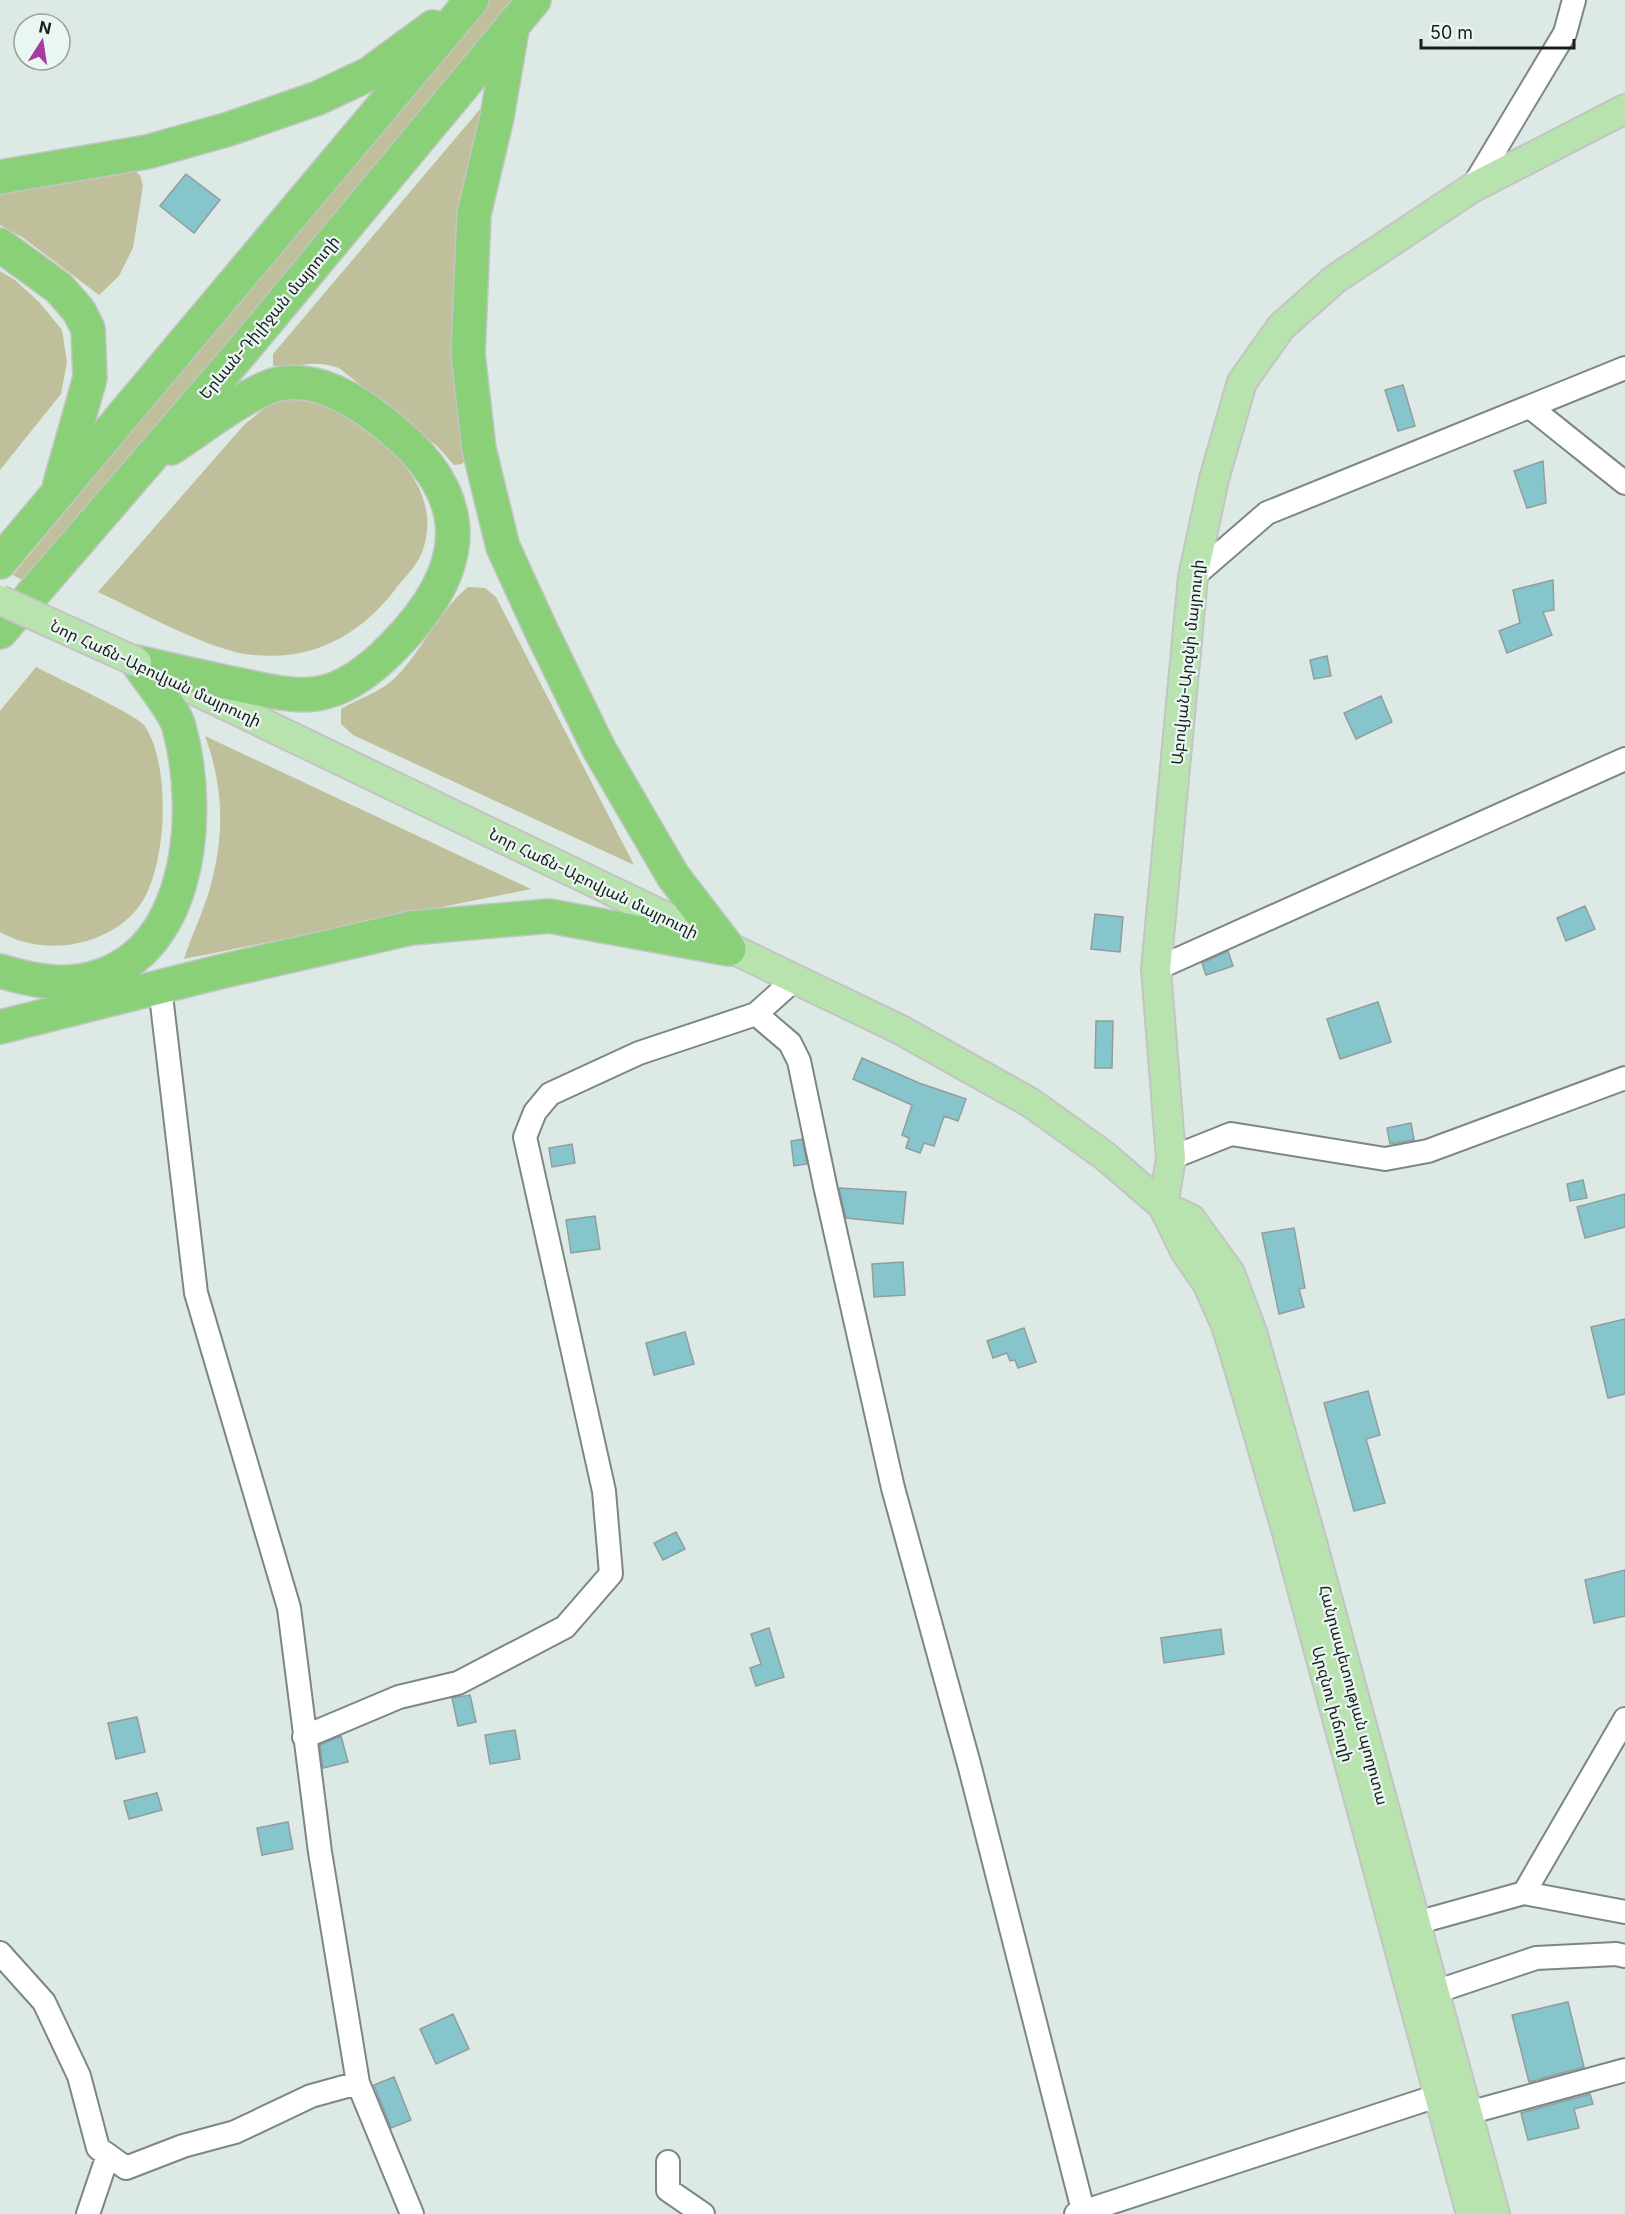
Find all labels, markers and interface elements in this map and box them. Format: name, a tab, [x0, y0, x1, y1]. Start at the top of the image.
north arrow	[12, 12, 72, 72]
scale bar	[1421, 12, 1574, 50]
text: N	[37, 16, 53, 38]
text: 50 m	[1430, 22, 1473, 43]
street label: Երևան-Դիլիջան մայրուղի	[195, 231, 343, 403]
street label: Աբովյան-Արզնի մայրուղի	[1166, 558, 1208, 766]
street label: Նոր Հաճն-Աբովյան մայրուղի	[47, 615, 265, 731]
street label: Նոր Հաճն-Աբովյան մայրուղի	[486, 823, 702, 943]
street label: Հանրապետության պողոտա	[1315, 1583, 1393, 1807]
street label: Արզնու խճուղի	[1308, 1644, 1358, 1764]

